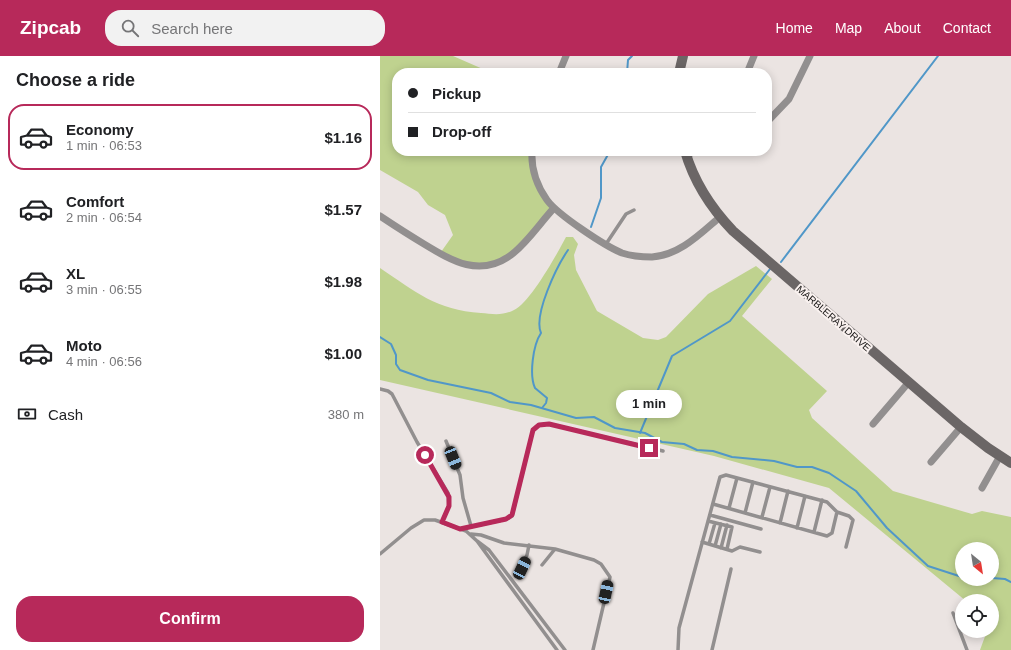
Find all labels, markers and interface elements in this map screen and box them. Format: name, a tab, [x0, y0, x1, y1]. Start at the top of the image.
search box	[105, 10, 385, 46]
text: Zipcab	[20, 17, 81, 38]
icon: search	[119, 17, 141, 39]
text: Search here	[151, 20, 233, 37]
text: Home	[776, 20, 813, 36]
text: Map	[835, 20, 862, 36]
text: About	[884, 20, 921, 36]
text: Contact	[943, 20, 991, 36]
text: Choose a ride	[16, 70, 135, 90]
text: Pickup	[432, 85, 481, 102]
icon: car	[18, 119, 54, 155]
text: Economy	[66, 121, 134, 138]
text: Drop-off	[432, 123, 491, 140]
text: $1.16	[324, 129, 362, 146]
text: 1 min · 06:53	[66, 138, 142, 153]
icon: car	[18, 191, 54, 227]
text: Comfort	[66, 193, 124, 210]
text: $1.57	[324, 201, 362, 218]
text: 2 min · 06:54	[66, 210, 142, 225]
icon: car	[18, 263, 54, 299]
text: XL	[66, 265, 85, 282]
text: $1.98	[324, 273, 362, 290]
text: 3 min · 06:55	[66, 282, 142, 297]
street label: MARBLERAY DRIVE	[795, 283, 873, 354]
icon: car	[18, 335, 54, 371]
text: Moto	[66, 337, 102, 354]
text: $1.00	[324, 345, 362, 362]
text: 4 min · 06:56	[66, 354, 142, 369]
callout: 1 min	[616, 390, 682, 418]
text: 1 min	[632, 396, 666, 411]
icon: cash	[16, 403, 38, 425]
text: Cash	[48, 406, 83, 423]
text: 380 m	[328, 407, 364, 422]
route end	[640, 439, 658, 457]
car	[443, 445, 463, 471]
route start	[416, 446, 434, 464]
north arrow	[955, 542, 999, 586]
map controls	[955, 542, 999, 638]
car	[511, 555, 533, 581]
car	[598, 579, 614, 605]
button: locate	[955, 594, 999, 638]
button: Confirm	[16, 596, 364, 642]

